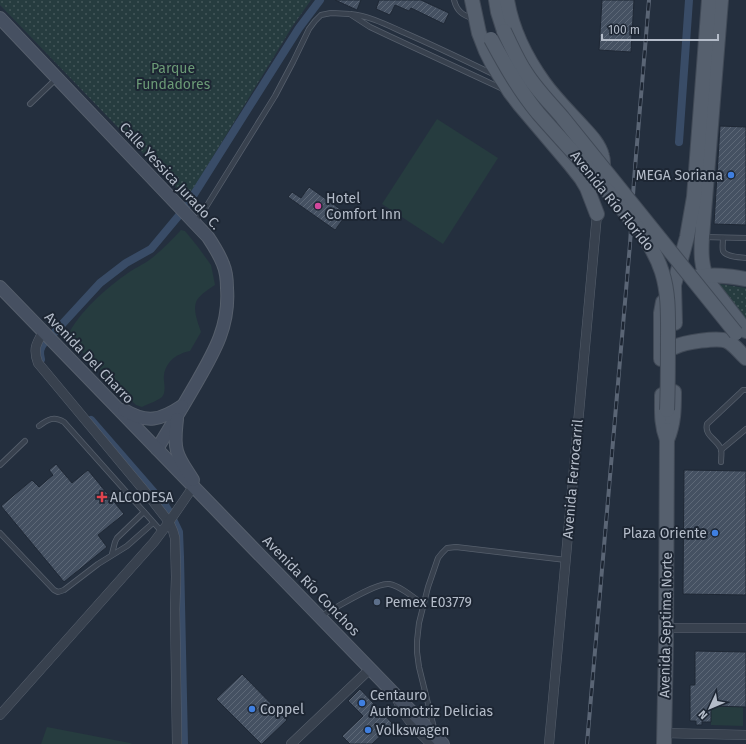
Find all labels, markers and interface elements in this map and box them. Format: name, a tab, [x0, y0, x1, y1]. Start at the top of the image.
scale bar	[602, 16, 718, 42]
text: 100 m	[608, 23, 640, 37]
park label: Parque Fundadores	[136, 60, 211, 93]
street label: Calle Yessica Jurado C.	[116, 119, 224, 233]
street label: Avenida Río Florido	[567, 148, 657, 254]
place label: MEGA Soriana	[636, 167, 723, 184]
marker: MEGA Soriana	[726, 170, 736, 180]
place label: Hotel Comfort Inn	[326, 190, 401, 223]
marker: Hotel Comfort Inn	[313, 201, 323, 211]
street label: Avenida Del Charro	[41, 309, 137, 407]
street label: Avenida Ferrocarril	[559, 419, 587, 539]
place label: ALCODESA	[110, 489, 174, 506]
marker: ALCODESA	[97, 492, 107, 502]
place label: Plaza Oriente	[623, 525, 707, 542]
marker: Plaza Oriente	[710, 528, 720, 538]
street label: Avenida Río Conchos	[259, 533, 363, 640]
street label: Avenida Septima Norte	[656, 552, 676, 698]
place label: Pemex E03779	[385, 594, 472, 611]
marker: Pemex E03779	[372, 597, 382, 607]
place label: Centauro Automotriz Delicias	[370, 687, 493, 720]
north arrow	[690, 688, 730, 728]
marker: Centauro Automotriz Delicias	[357, 698, 367, 708]
place label: Coppel	[260, 701, 304, 718]
marker: Coppel	[247, 704, 257, 714]
text: N	[696, 707, 710, 722]
place label: Volkswagen	[376, 722, 450, 739]
marker: Volkswagen	[363, 725, 373, 735]

